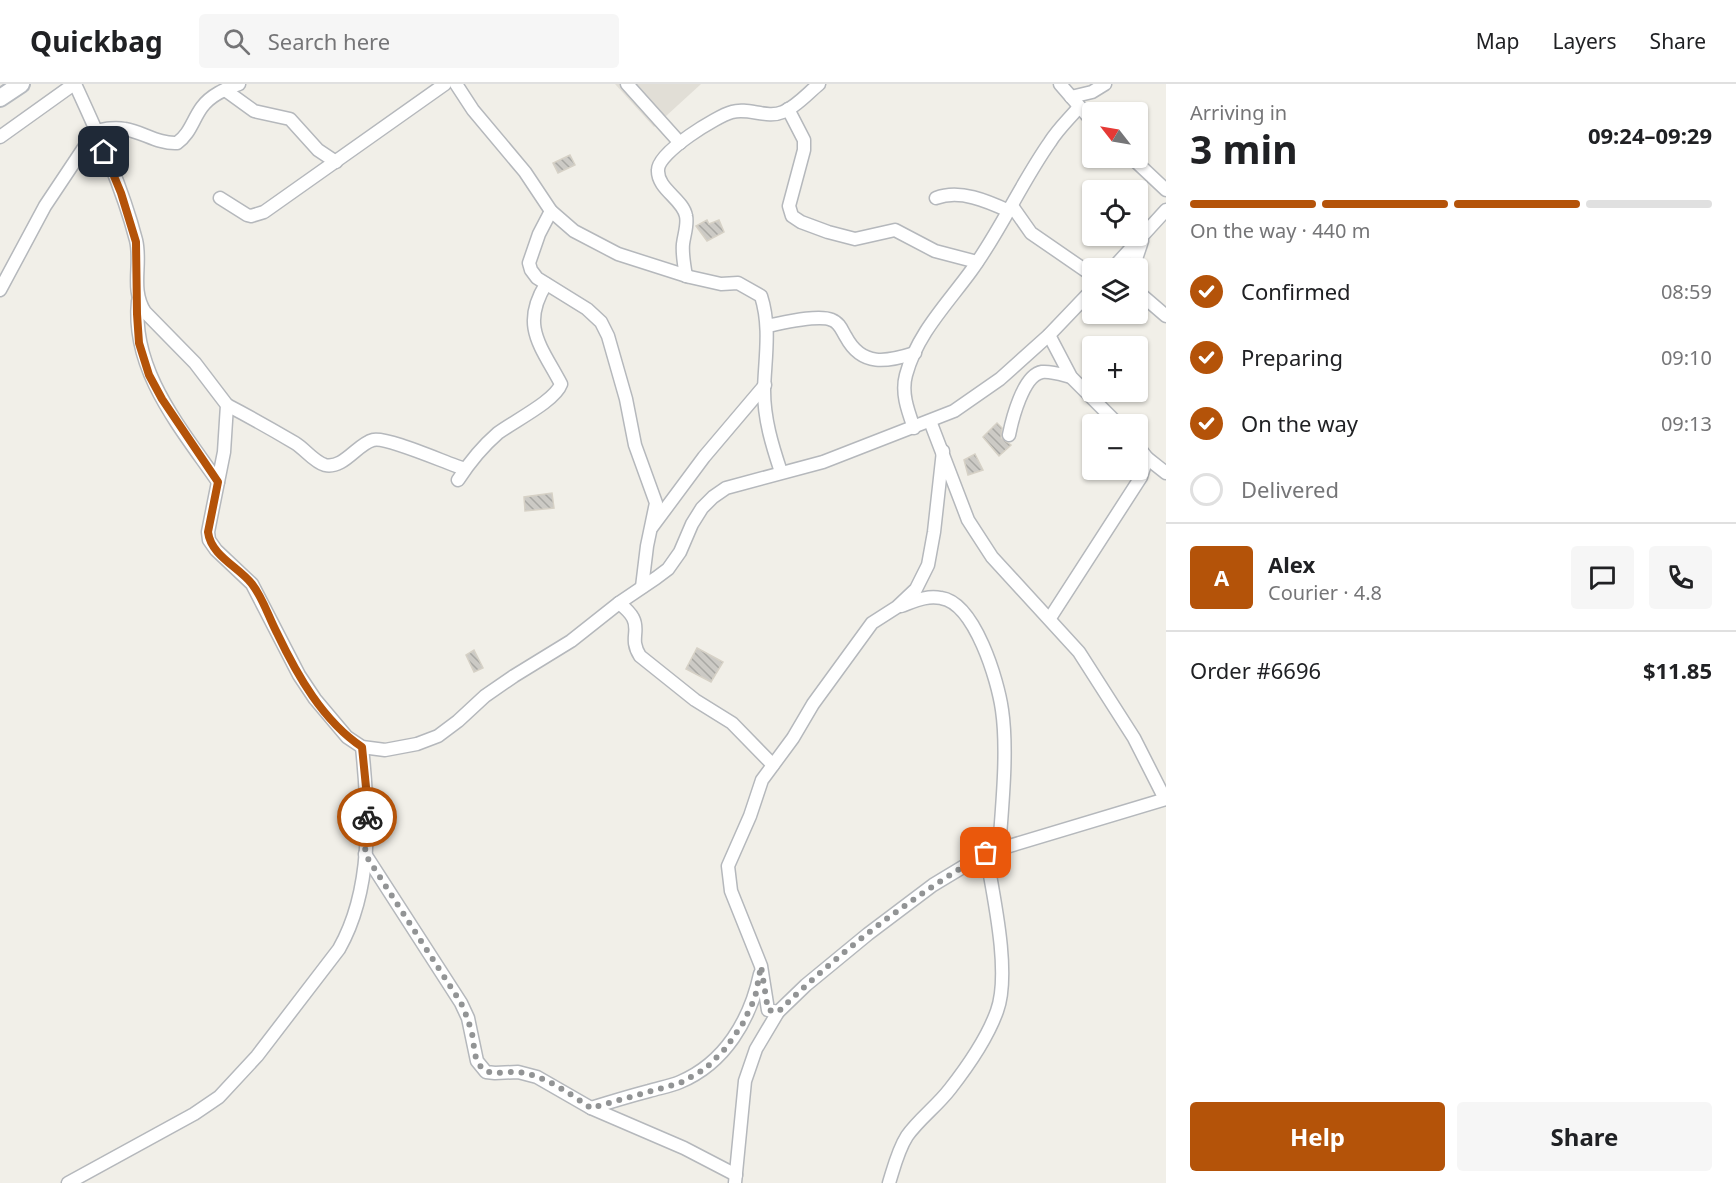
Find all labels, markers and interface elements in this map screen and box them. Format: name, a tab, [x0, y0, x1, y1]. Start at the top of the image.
search box	[199, 14, 619, 68]
text: Quickbag	[30, 22, 163, 60]
icon: search	[220, 25, 253, 58]
text: Search here	[268, 26, 390, 56]
text: Map	[1476, 27, 1520, 55]
text: Layers	[1553, 27, 1617, 55]
text: Share	[1650, 27, 1706, 55]
text: Arriving in	[1190, 99, 1287, 126]
north arrow	[1082, 102, 1148, 168]
map controls	[1082, 102, 1148, 480]
text: 09:24–09:29	[1588, 120, 1712, 150]
text: 3 min	[1190, 122, 1297, 175]
pin	[78, 126, 129, 177]
icon: home	[87, 135, 120, 168]
button: locate	[1082, 180, 1148, 246]
text: On the way · 440 m	[1190, 217, 1370, 244]
button: layers	[1082, 258, 1148, 324]
icon: check	[1190, 275, 1223, 308]
text: Confirmed	[1241, 276, 1351, 306]
text: 08:59	[1661, 278, 1712, 305]
button: +	[1082, 336, 1148, 402]
icon: check	[1190, 341, 1223, 374]
text: Preparing	[1241, 342, 1343, 372]
text: 09:10	[1661, 344, 1712, 371]
icon: check	[1190, 407, 1223, 440]
text: On the way	[1241, 408, 1358, 438]
text: 09:13	[1661, 410, 1712, 437]
button: −	[1082, 414, 1148, 480]
text: Delivered	[1241, 474, 1339, 504]
button: chat	[1571, 546, 1634, 609]
button: phone	[1649, 546, 1712, 609]
text: Alex	[1268, 549, 1315, 579]
text: A	[1214, 562, 1229, 592]
text: Courier · 4.8	[1268, 579, 1382, 606]
text: Order #6696	[1190, 655, 1321, 685]
text: $11.85	[1643, 655, 1712, 685]
courier	[337, 787, 397, 847]
icon: bike	[351, 801, 384, 834]
pin	[960, 827, 1011, 878]
icon: bag	[969, 836, 1002, 869]
button: Help	[1190, 1102, 1445, 1171]
button: Share	[1457, 1102, 1712, 1171]

